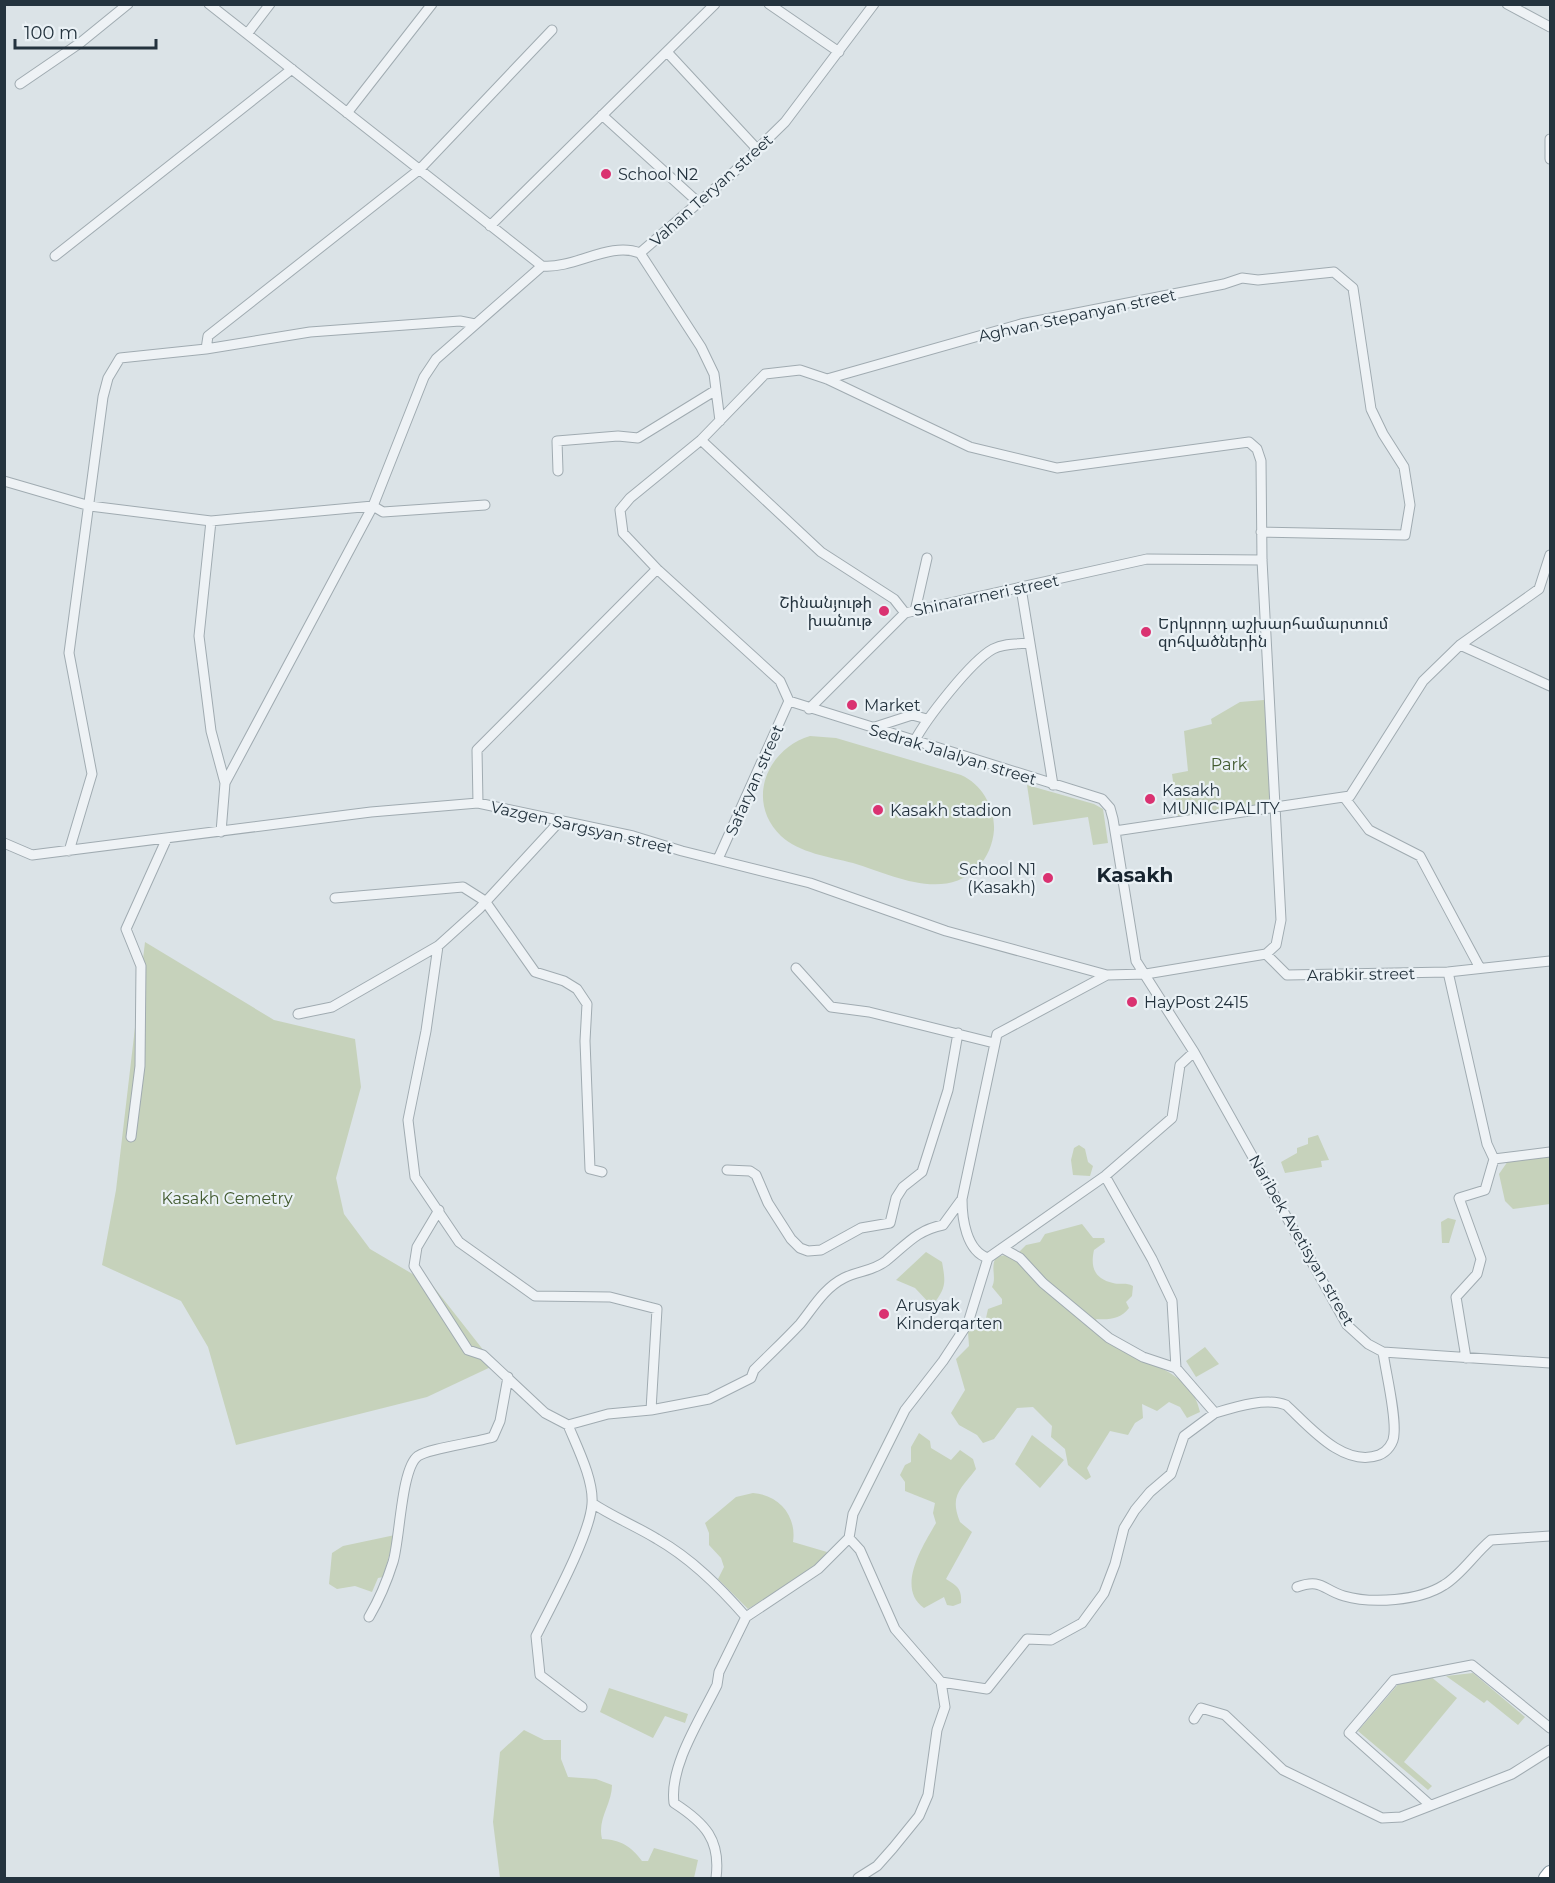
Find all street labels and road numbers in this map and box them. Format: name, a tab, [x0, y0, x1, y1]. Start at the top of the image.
street label: Vahan Teryan street	[646, 130, 777, 250]
street label: Aghvan Stepanyan street	[977, 285, 1178, 346]
street label: Shinararneri street	[912, 571, 1061, 620]
street label: Sedrak Jalalyan street	[867, 720, 1039, 789]
street label: Safaryan street	[721, 721, 788, 839]
street label: Vazgen Sargsyan street	[489, 797, 676, 858]
street label: Arabkir street	[1307, 964, 1416, 985]
street label: Naribek Avetisyan street	[1245, 1151, 1359, 1330]

